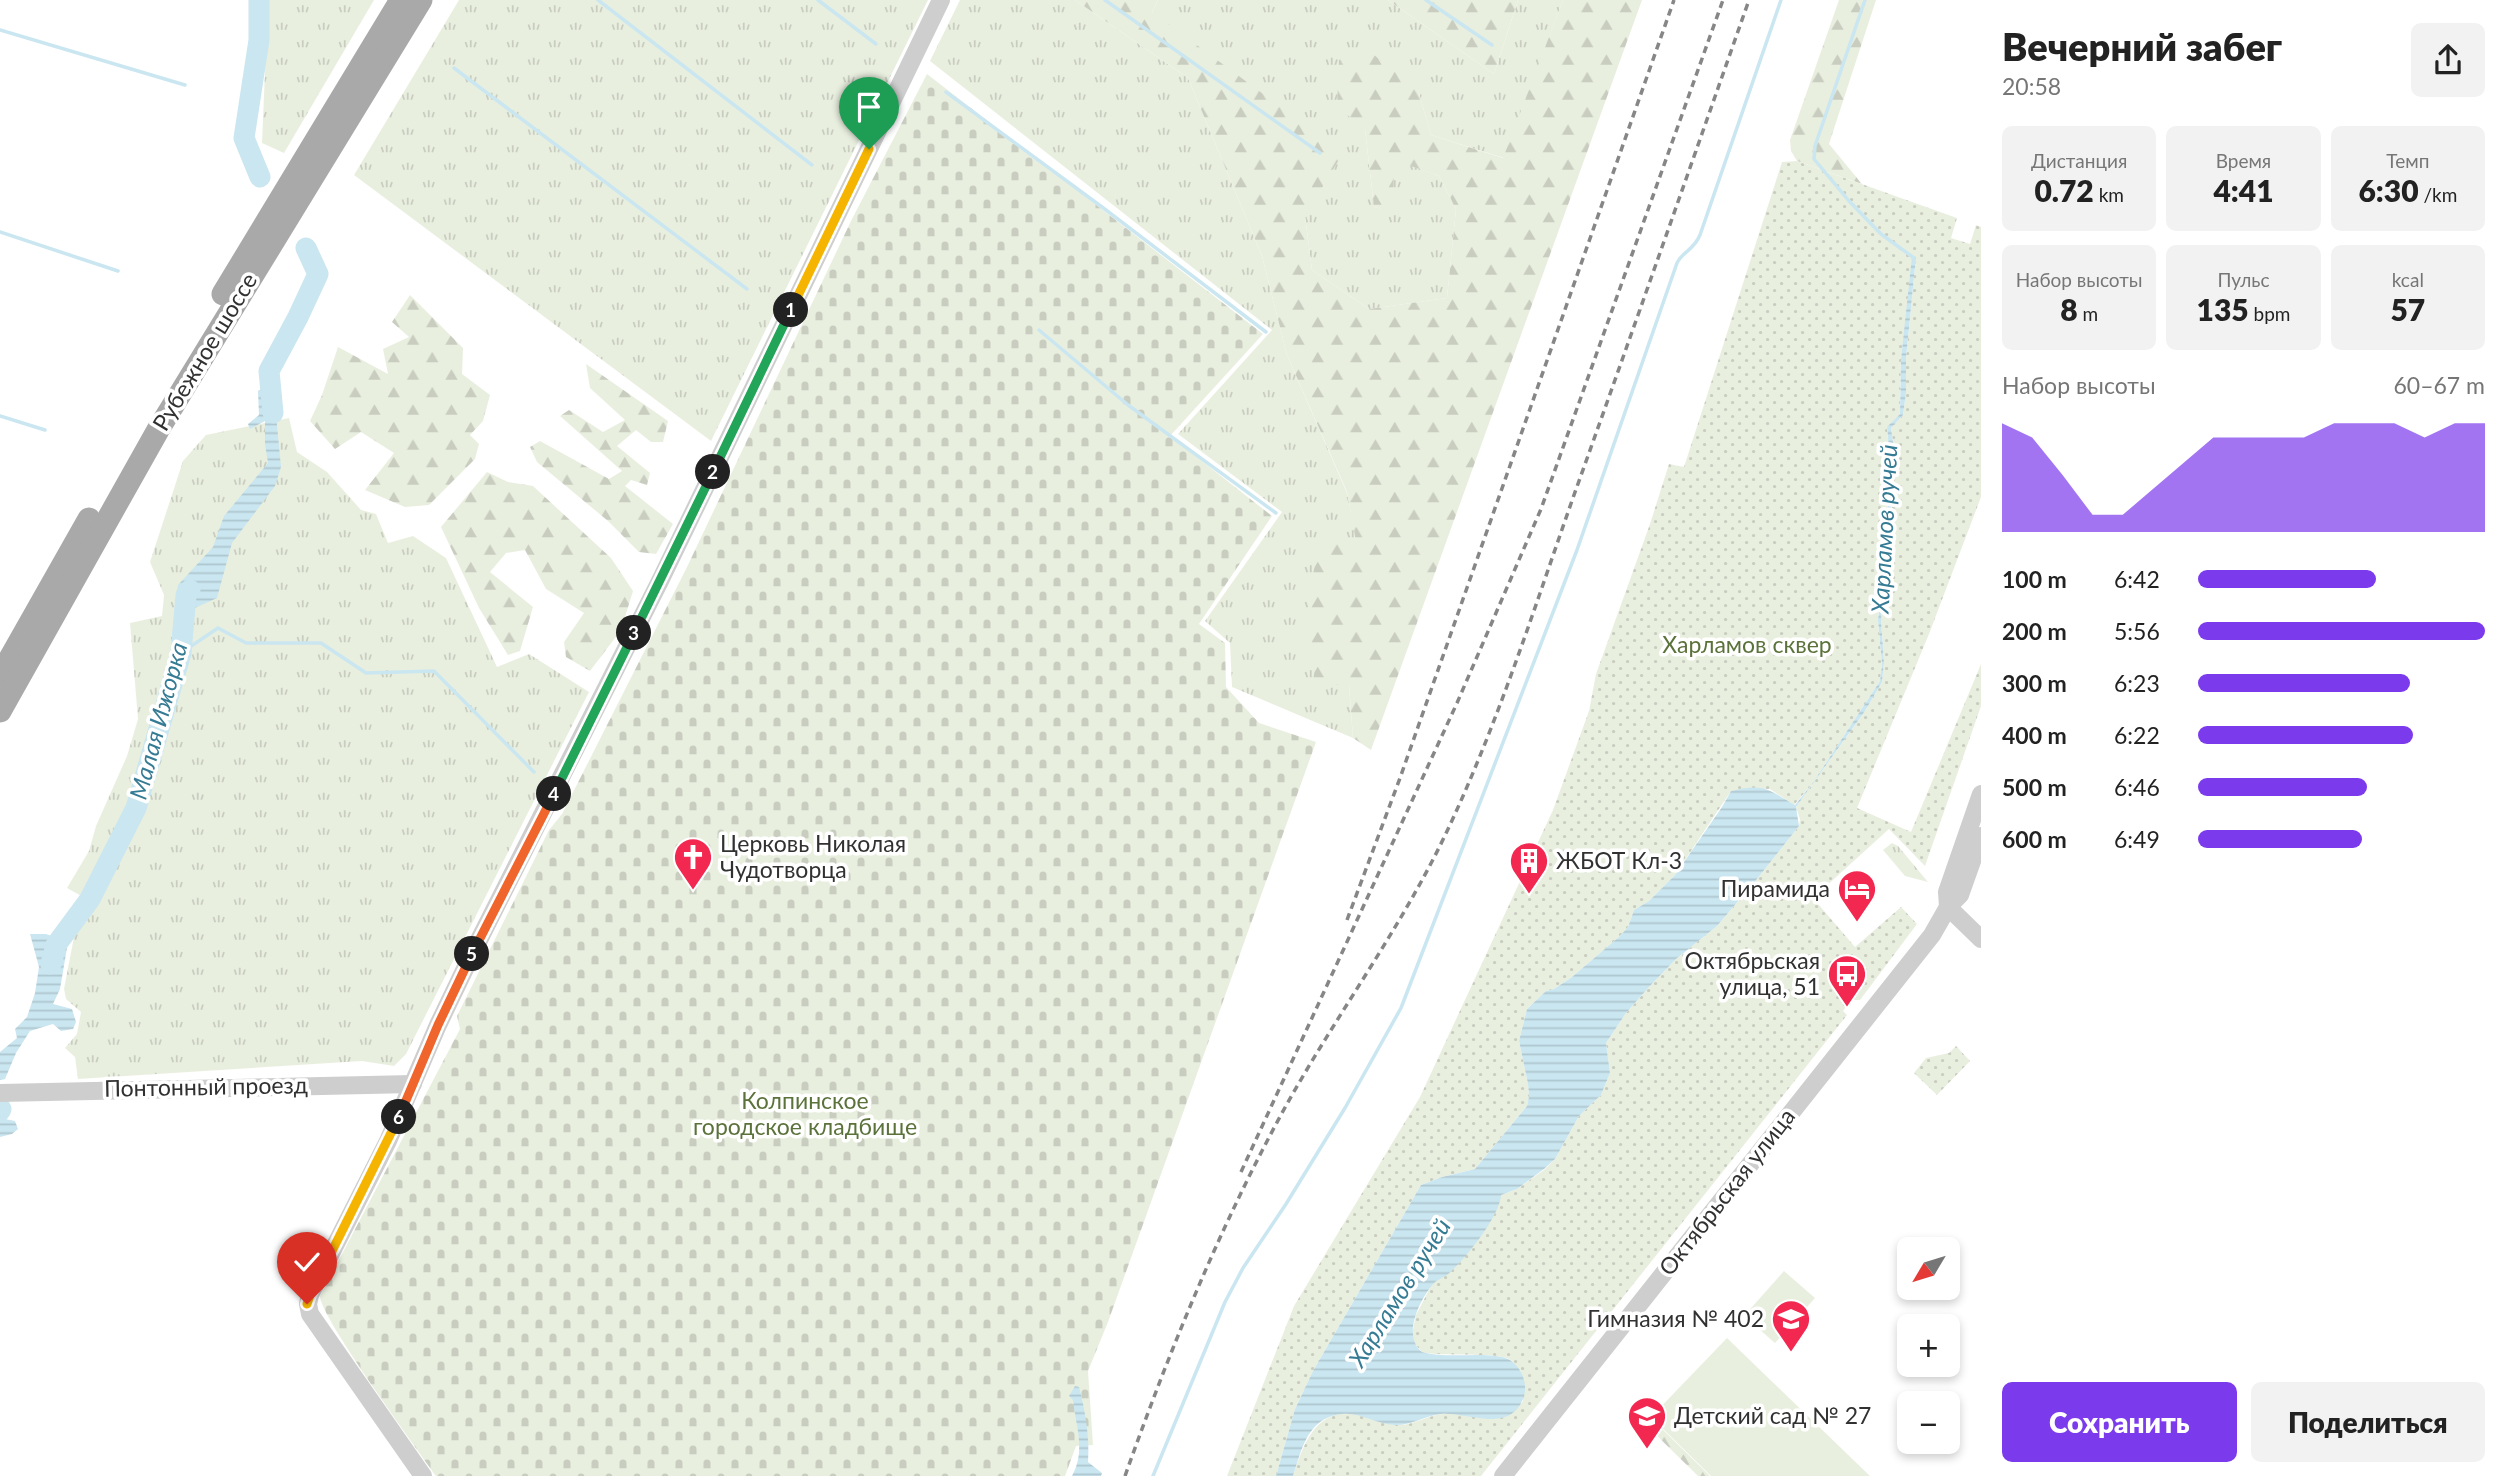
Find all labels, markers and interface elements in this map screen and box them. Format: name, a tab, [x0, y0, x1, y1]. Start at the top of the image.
text: Вечерний забег	[2002, 23, 2282, 69]
button: share	[2411, 23, 2485, 97]
text: 20:58	[2002, 72, 2061, 100]
pin	[839, 77, 899, 149]
icon: arrive	[850, 88, 888, 126]
text: Дистанция	[2031, 149, 2127, 172]
text: Время	[2216, 149, 2271, 172]
text: Темп	[2386, 149, 2429, 172]
text: 0.72	[2034, 172, 2094, 208]
text: 4:41	[2213, 172, 2274, 208]
text: 6:30	[2358, 172, 2419, 208]
text: km	[2094, 183, 2124, 206]
text: /km	[2419, 183, 2457, 206]
street label: Рубежное шоссе	[146, 268, 262, 435]
text: Набор высоты	[2016, 268, 2143, 291]
text: Пульс	[2218, 268, 2269, 291]
text: kcal	[2392, 268, 2424, 291]
text: 8	[2060, 291, 2078, 327]
text: 135	[2197, 291, 2249, 327]
text: 57	[2390, 291, 2425, 327]
pin: 1	[774, 292, 808, 328]
text: 1	[785, 298, 796, 321]
text: m	[2078, 302, 2098, 325]
text: bpm	[2249, 302, 2290, 325]
text: Набор высоты	[2002, 371, 2156, 399]
text: 60–67 m	[2393, 371, 2485, 399]
water label: Харламов ручей	[1865, 444, 1902, 615]
pin: 2	[696, 454, 730, 490]
text: 2	[707, 460, 718, 483]
text: 100 m	[2002, 565, 2067, 593]
text: 6:42	[2114, 565, 2160, 593]
pin: 3	[616, 616, 652, 650]
text: 200 m	[2002, 617, 2067, 645]
text: 5:56	[2114, 617, 2160, 645]
text: 3	[628, 621, 639, 644]
park label: Харламов сквер	[1662, 630, 1832, 658]
water label: Малая Ижорка	[123, 639, 192, 802]
text: 300 m	[2002, 669, 2067, 697]
text: 6:23	[2114, 669, 2160, 697]
text: 400 m	[2002, 721, 2067, 749]
text: 6:22	[2114, 721, 2160, 749]
text: 500 m	[2002, 773, 2067, 801]
text: 6:46	[2114, 773, 2160, 801]
pin: 4	[536, 776, 572, 812]
text: 4	[548, 782, 559, 805]
text: 600 m	[2002, 825, 2067, 853]
text: 6:49	[2114, 825, 2160, 853]
place label: Церковь Николая Чудотворца	[720, 829, 906, 883]
church icon: Церковь Николая Чудотворца	[672, 836, 714, 891]
building icon: ЖБОТ Кл-3	[1508, 840, 1550, 895]
place label: ЖБОТ Кл-3	[1556, 846, 1682, 874]
hotel icon: Пирамида	[1836, 868, 1878, 923]
place label: Пирамида	[1721, 874, 1830, 902]
pin: 5	[454, 936, 490, 972]
text: 5	[466, 942, 477, 965]
place label: Октябрьская улица, 51	[1684, 946, 1820, 1000]
bus stop icon: Октябрьская улица, 51	[1826, 953, 1868, 1008]
street label: Понтонный проезд	[104, 1070, 308, 1102]
park label: Колпинское городское кладбище	[693, 1086, 917, 1140]
pin: 6	[382, 1100, 416, 1134]
street label: Октябрьская улица	[1652, 1102, 1800, 1280]
text: 6	[393, 1105, 404, 1128]
water label: Харламов ручей	[1341, 1213, 1456, 1373]
pin	[277, 1232, 337, 1304]
north arrow	[1897, 1237, 1960, 1300]
map controls	[1897, 1237, 1960, 1454]
icon: check	[288, 1243, 326, 1281]
school or university icon: Гимназия № 402	[1770, 1298, 1812, 1353]
place label: Гимназия № 402	[1587, 1304, 1764, 1332]
button: +	[1897, 1314, 1960, 1377]
button: Сохранить	[2002, 1382, 2237, 1462]
button: Поделиться	[2251, 1382, 2485, 1462]
button: −	[1897, 1391, 1960, 1454]
school or university icon: Детский сад № 27	[1626, 1395, 1668, 1450]
place label: Детский сад № 27	[1674, 1401, 1871, 1429]

